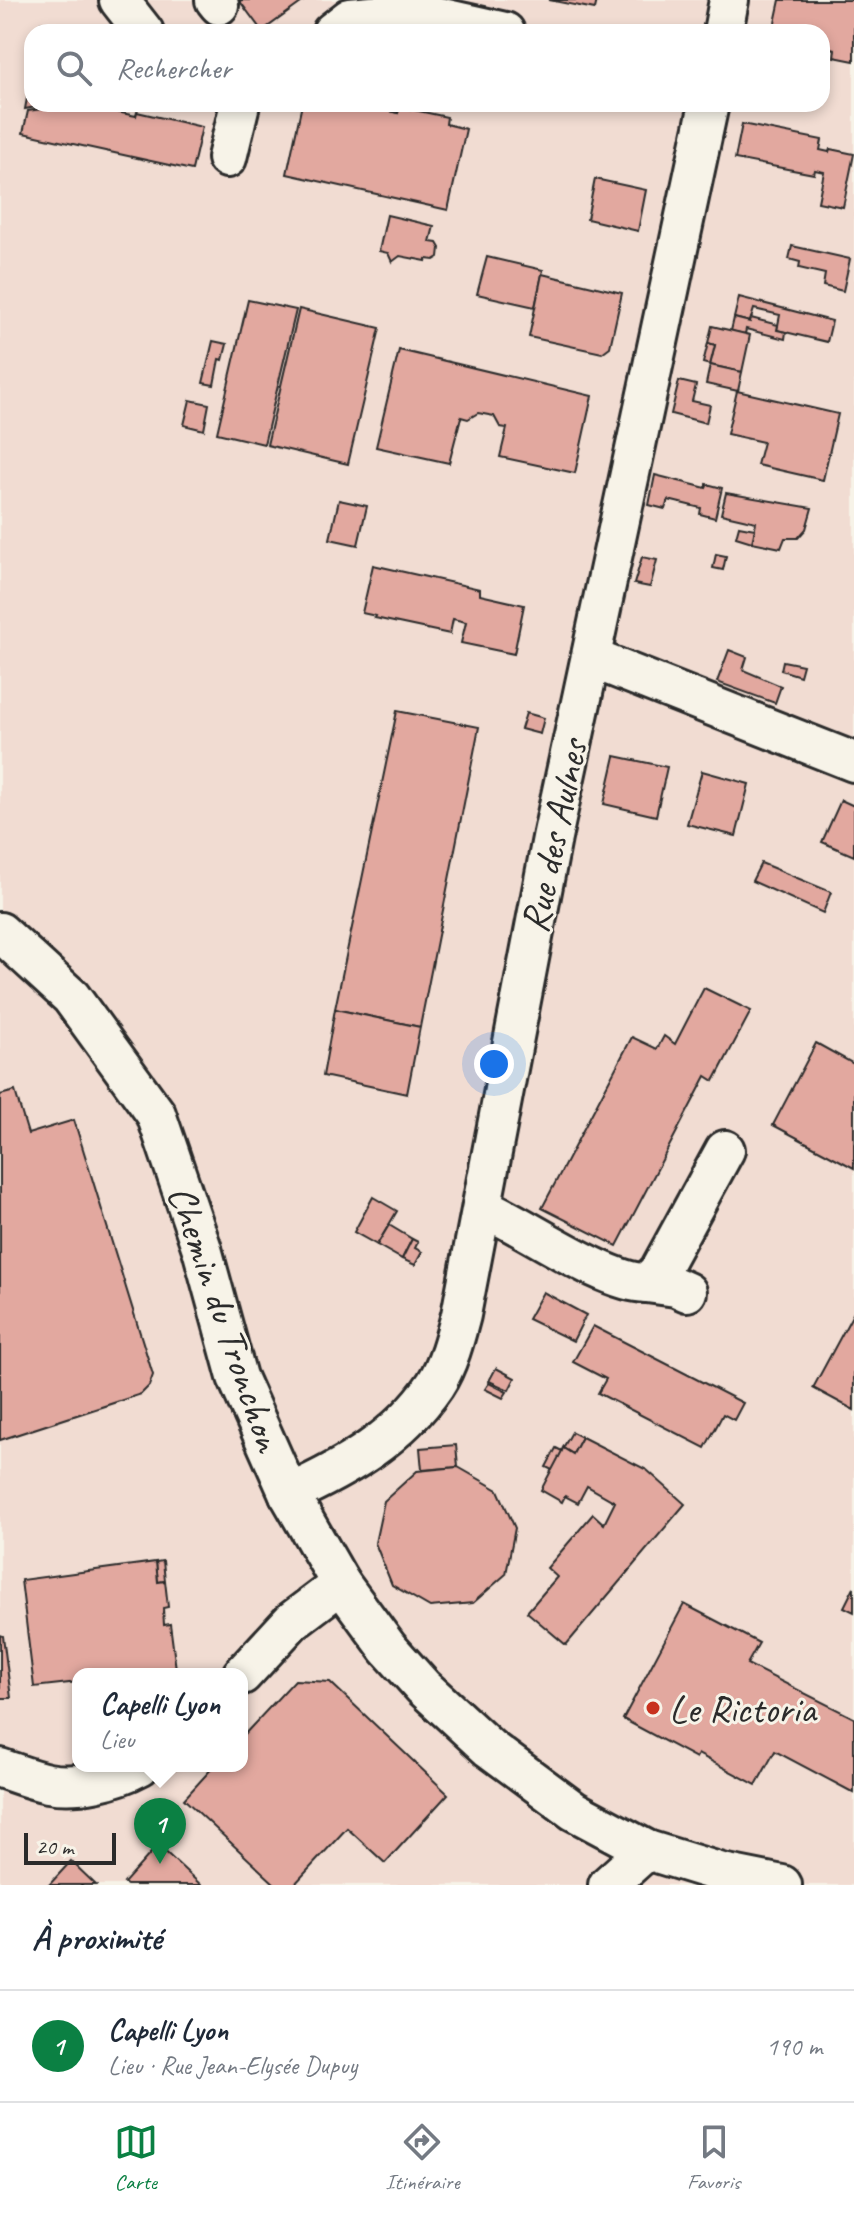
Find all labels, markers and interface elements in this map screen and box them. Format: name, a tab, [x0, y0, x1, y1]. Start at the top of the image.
search box	[24, 24, 830, 112]
icon: search	[52, 46, 96, 90]
text: Rechercher	[116, 49, 231, 87]
street label: Rue des Aulnes	[509, 732, 599, 937]
your location	[474, 1044, 514, 1084]
street label: Chemin du Tronchon	[156, 1179, 295, 1460]
popup	[72, 1668, 248, 1772]
place label: Le Rictoria	[669, 1684, 819, 1734]
text: Capelli Lyon	[100, 1685, 220, 1723]
marker: Le Rictoria	[644, 1699, 662, 1717]
text: Lieu	[100, 1723, 134, 1756]
pin: 1	[134, 1798, 186, 1864]
scale bar	[24, 1829, 116, 1865]
text: 20 m	[36, 1833, 73, 1861]
text: À proximité	[32, 1916, 161, 1959]
text: Capelli Lyon	[108, 2011, 228, 2049]
text: 1	[52, 2030, 64, 2063]
text: 190 m	[766, 2030, 822, 2063]
text: Lieu · Rue Jean-Elysée Dupuy	[108, 2049, 357, 2082]
tab: Carte	[114, 2120, 158, 2196]
tab: Itinéraire	[385, 2120, 460, 2196]
tab: Favoris	[687, 2120, 740, 2196]

